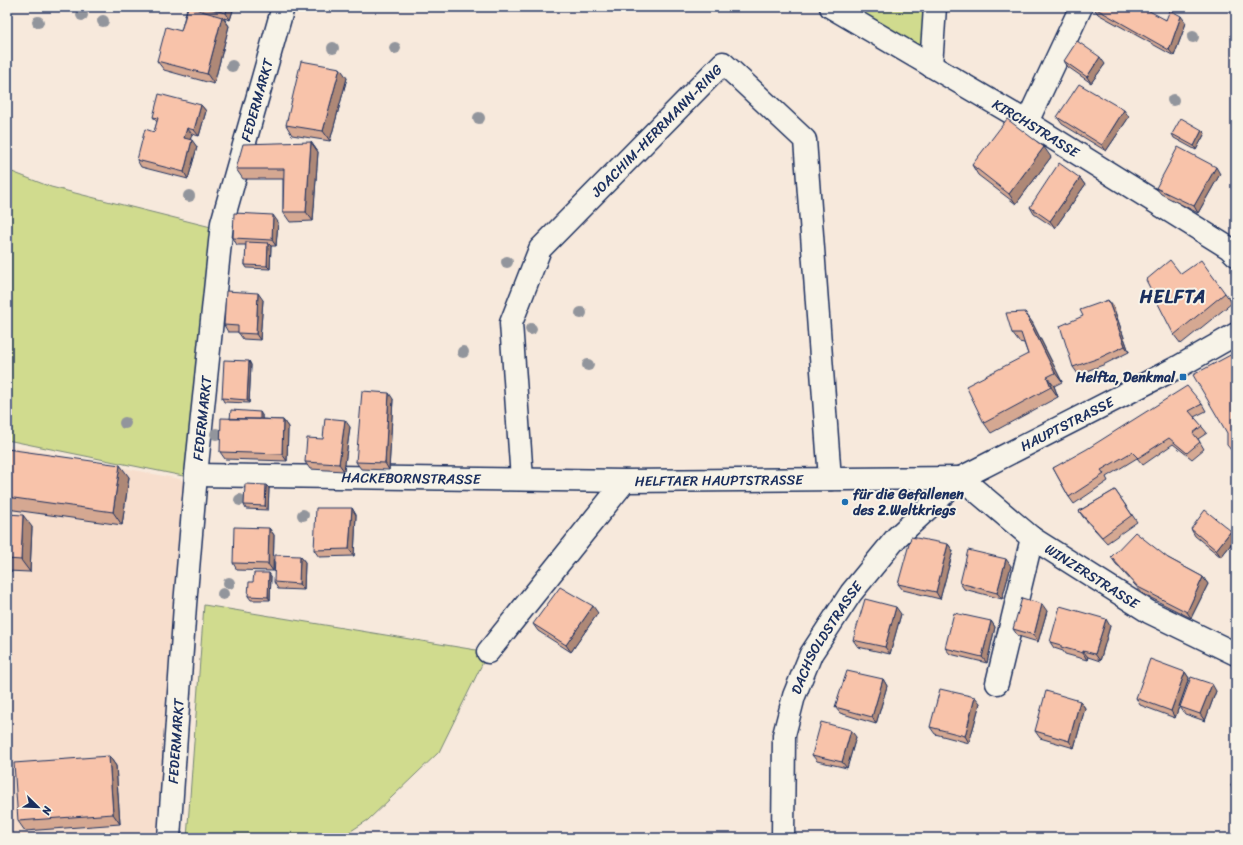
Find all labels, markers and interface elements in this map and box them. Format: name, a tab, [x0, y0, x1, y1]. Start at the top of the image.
street label: FEDERMARKT	[234, 55, 281, 145]
street label: JOACHIM-HERRMANN-RING	[585, 58, 729, 204]
street label: KIRCHSTRASSE	[987, 92, 1085, 165]
district label: HELFTA	[1139, 281, 1206, 313]
place label: Helfta, Denkmal	[1075, 365, 1176, 390]
marker: Helfta, Denkmal	[1178, 372, 1188, 382]
street label: FEDERMARKT	[186, 374, 219, 462]
street label: HAUPTSTRASSE	[1016, 389, 1120, 459]
street label: HACKEBORNSTRASSE	[341, 465, 482, 492]
street label: HELFTAER HAUPTSTRASSE	[635, 467, 804, 494]
place label: für die Gefallenen des 2.Weltkriegs	[853, 482, 964, 523]
marker: für die Gefallenen des 2.Weltkriegs	[840, 497, 850, 507]
street label: WINZERSTRASSE	[1039, 537, 1145, 616]
street label: DACHSOLDSTRASSE	[784, 575, 870, 698]
street label: FEDERMARKT	[161, 697, 192, 785]
north arrow	[18, 787, 58, 827]
text: N	[36, 803, 57, 818]

